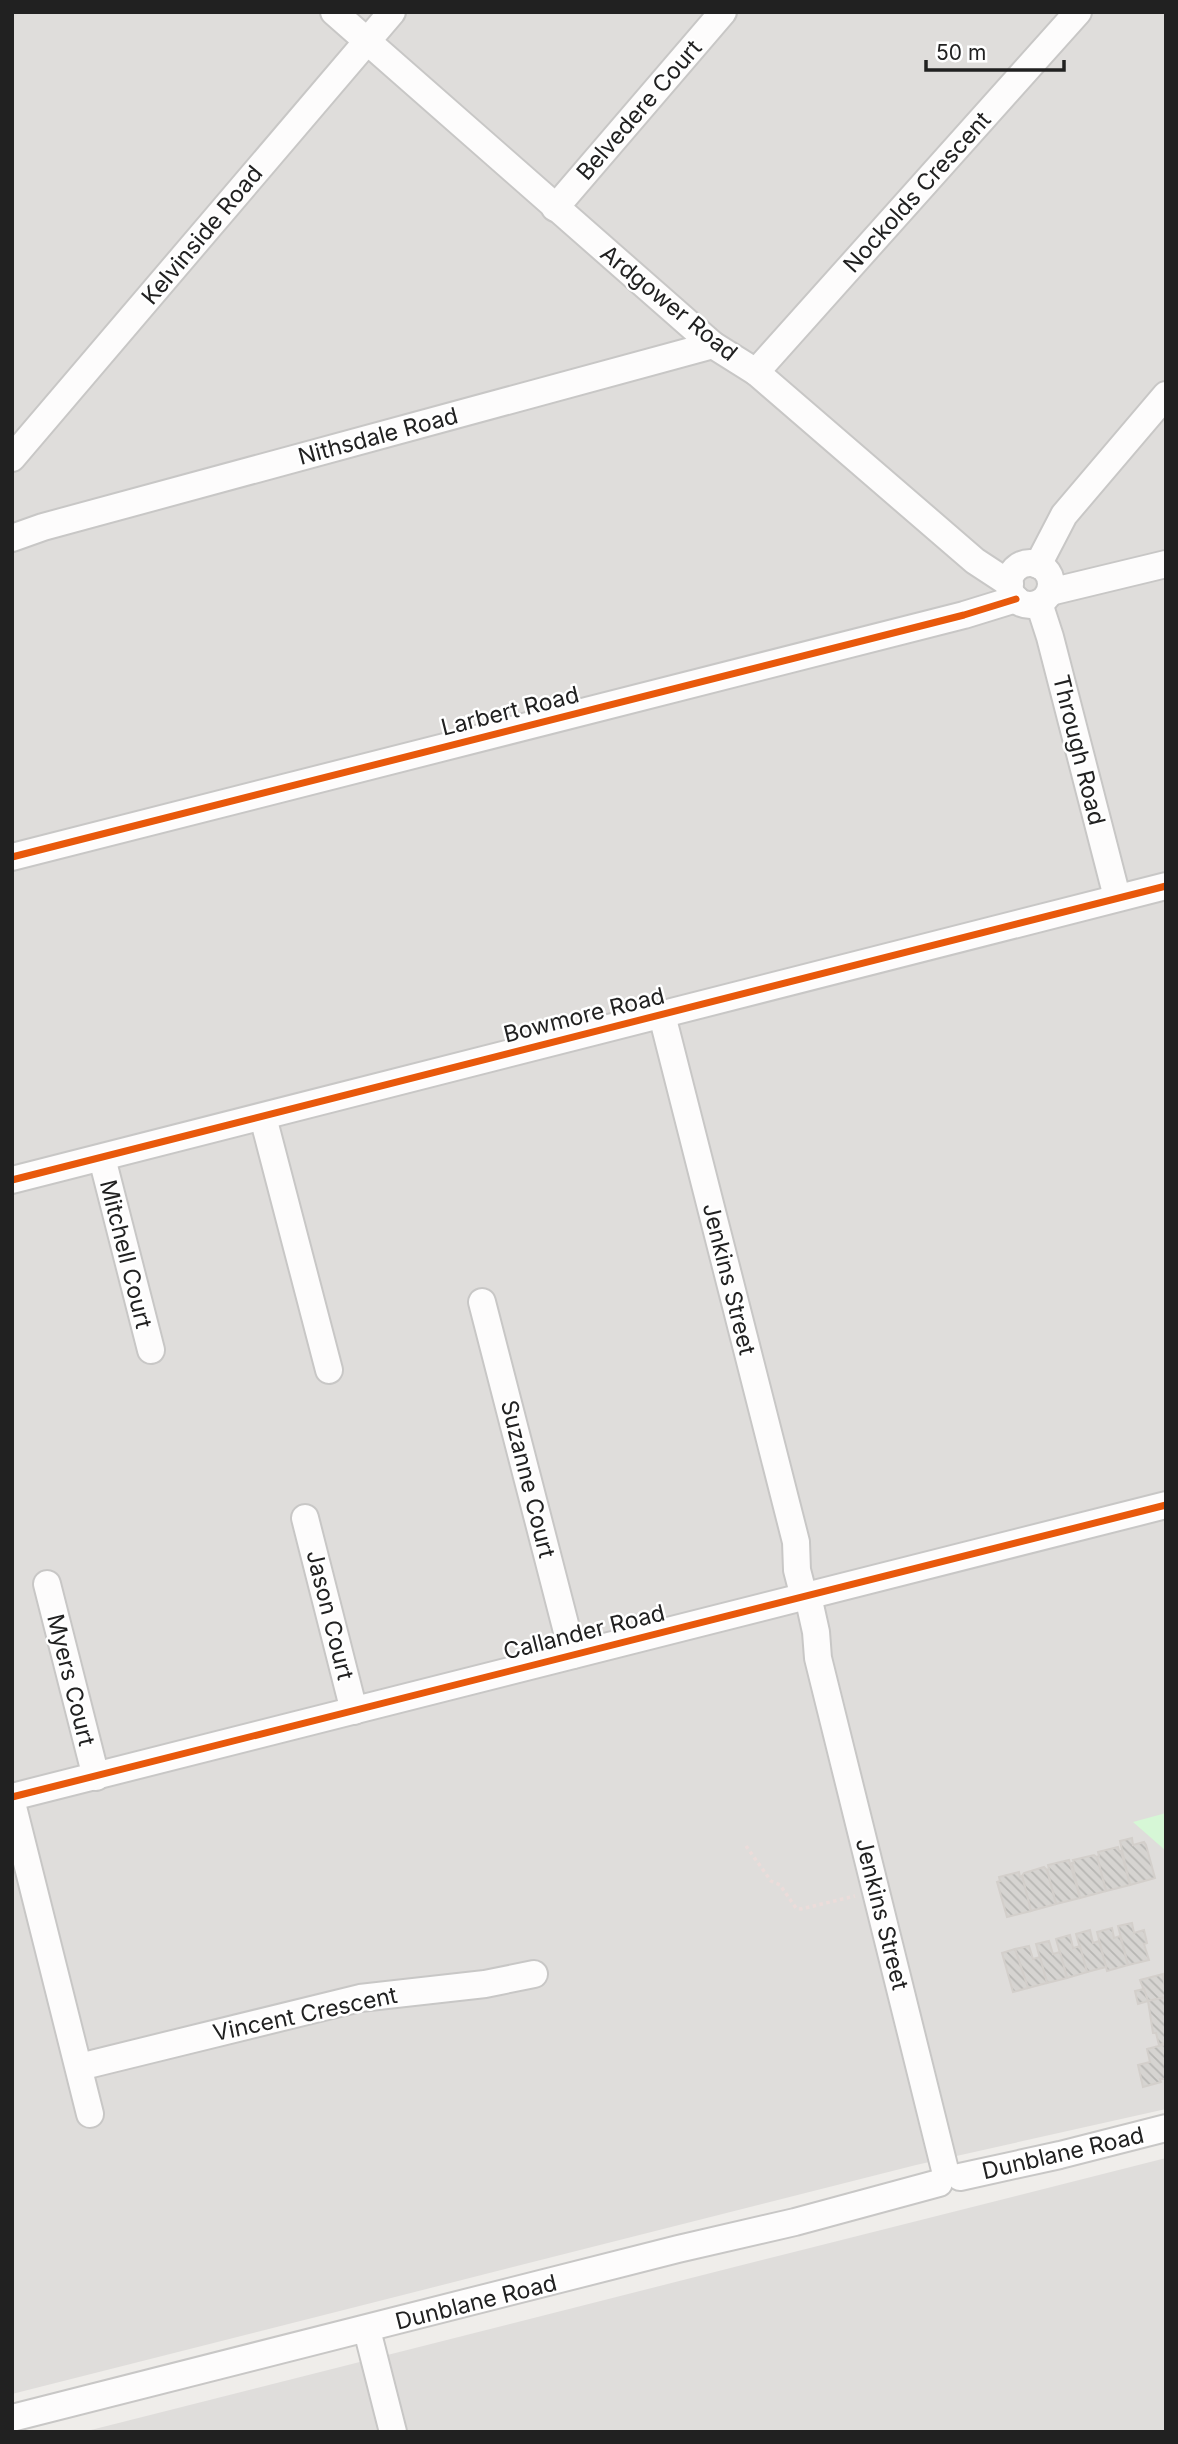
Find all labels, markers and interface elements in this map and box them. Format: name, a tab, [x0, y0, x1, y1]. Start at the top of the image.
scale bar	[926, 28, 1064, 72]
street label: Belvedere Court	[571, 34, 708, 186]
text: 50 m	[936, 40, 986, 65]
street label: Nockolds Crescent	[837, 105, 997, 278]
street label: Kelvinside Road	[136, 160, 268, 310]
street label: Ardgower Road	[595, 239, 743, 367]
street label: Nithsdale Road	[295, 401, 461, 471]
street label: Through Road	[1047, 672, 1111, 828]
street label: Larbert Road	[438, 680, 582, 742]
street label: Bowmore Road	[501, 981, 667, 1049]
street label: Mitchell Court	[94, 1177, 158, 1332]
street label: Jenkins Street	[697, 1200, 761, 1358]
street label: Suzanne Court	[495, 1397, 561, 1561]
street label: Jason Court	[300, 1547, 360, 1683]
street label: Callander Road	[500, 1598, 668, 1666]
street label: Myers Court	[41, 1611, 101, 1749]
street label: Jenkins Street	[850, 1835, 914, 1993]
street label: Vincent Crescent	[210, 1981, 400, 2047]
street label: Dunblane Road	[979, 2121, 1147, 2185]
street label: Dunblane Road	[392, 2268, 560, 2336]

